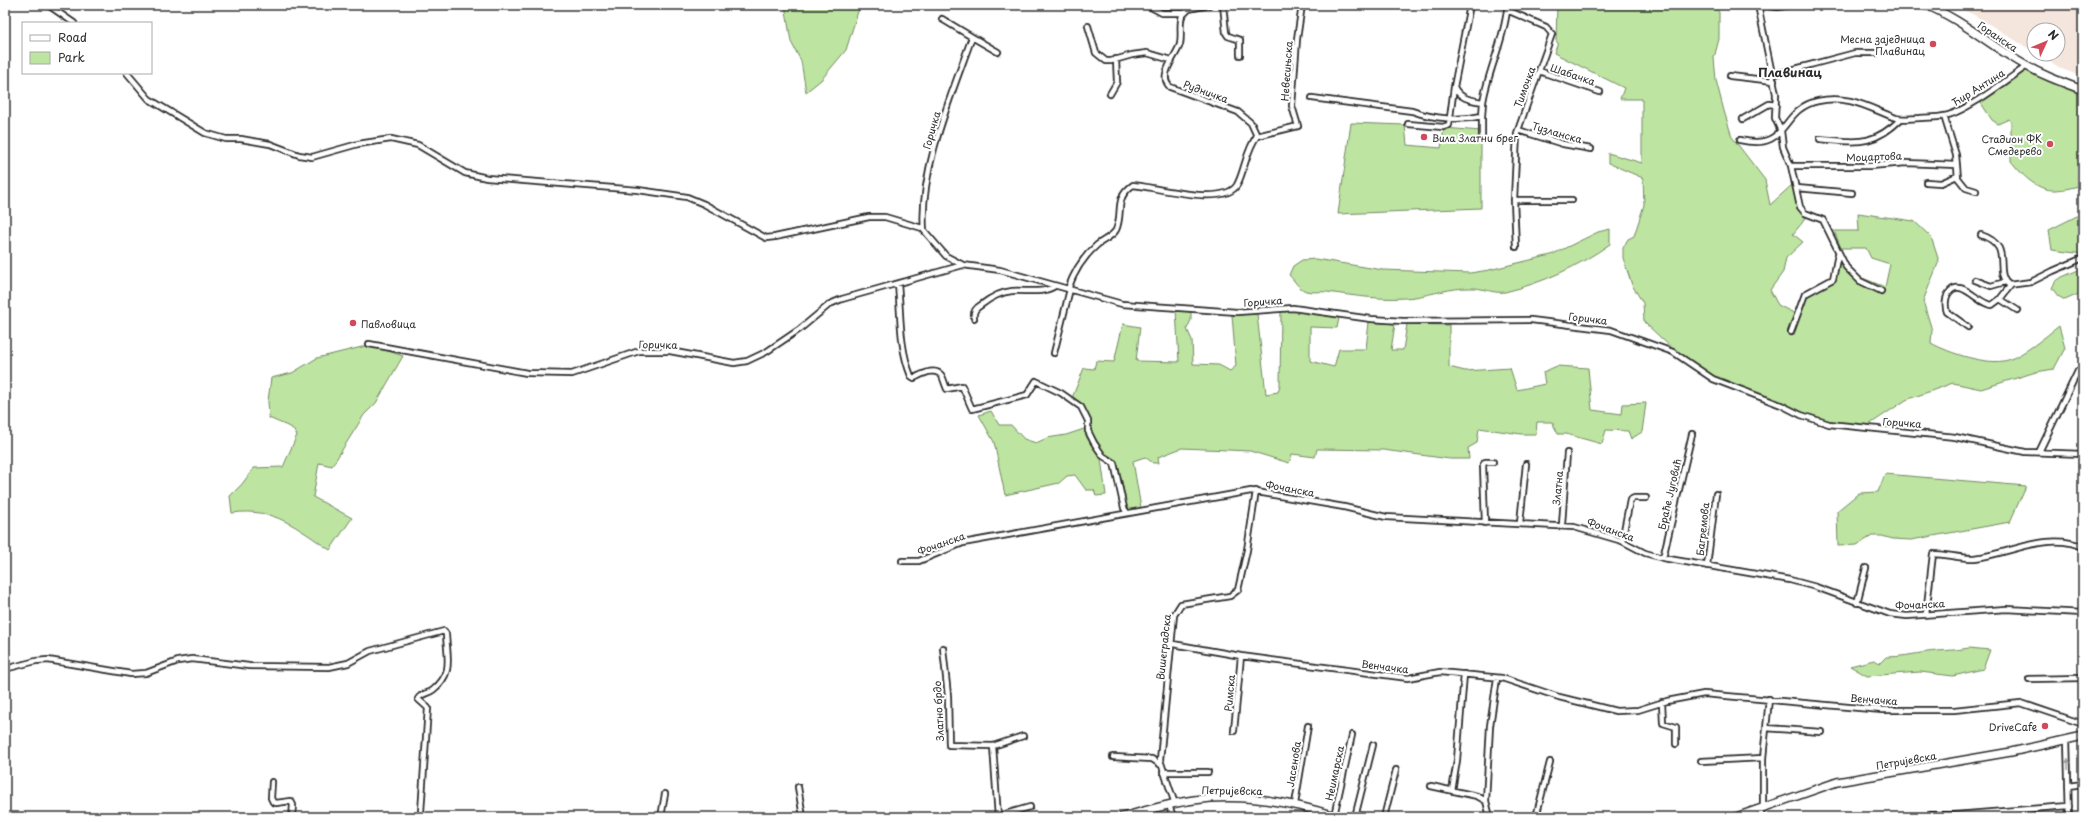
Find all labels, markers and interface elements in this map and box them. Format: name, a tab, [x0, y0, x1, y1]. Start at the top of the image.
street label: Горанска	[1975, 17, 2022, 55]
legend	[22, 22, 152, 74]
north arrow	[2026, 22, 2066, 62]
text: N	[2044, 26, 2063, 44]
text: Road	[58, 28, 87, 46]
place label: Месна заједница Плавинац	[1840, 31, 1926, 58]
marker: Месна заједница Плавинац	[1928, 39, 1938, 49]
street label: Невесињска	[1276, 40, 1296, 102]
text: Park	[58, 48, 85, 66]
street label: Шабачка	[1549, 59, 1598, 89]
district label: Плавинац	[1758, 63, 1822, 81]
street label: Тимочка	[1510, 64, 1539, 110]
street label: Ћир Антина	[1949, 64, 2008, 109]
street label: Рудничка	[1181, 76, 1231, 107]
street label: Горичка	[918, 108, 944, 151]
street label: Тузланска	[1530, 118, 1585, 147]
place label: Вила Златни брег	[1432, 130, 1519, 145]
place label: Стадион ФК Смедерево	[1982, 131, 2042, 158]
marker: Вила Златни брег	[1419, 132, 1429, 142]
marker: Стадион ФК Смедерево	[2045, 139, 2055, 149]
street label: Моцартова	[1846, 148, 1903, 164]
street label: Горичка	[1243, 292, 1284, 310]
street label: Горичка	[1568, 308, 1609, 328]
place label: Павловица	[361, 316, 416, 331]
marker: Павловица	[348, 318, 358, 328]
street label: Горичка	[638, 336, 678, 352]
street label: Горичка	[1882, 413, 1923, 431]
street label: Браће Југовић	[1654, 457, 1685, 531]
street label: Златна	[1548, 469, 1566, 507]
street label: Фочанска	[1264, 476, 1316, 500]
street label: Багремова	[1692, 501, 1712, 557]
street label: Фочанска	[1585, 514, 1638, 545]
street label: Фочанска	[915, 527, 968, 558]
street label: Фочанска	[1895, 595, 1946, 613]
street label: Вишеградска	[1152, 613, 1174, 681]
street label: Венчачка	[1361, 656, 1410, 676]
street label: Римска	[1220, 673, 1238, 712]
street label: Златно брдо	[929, 680, 947, 743]
street label: Венчачка	[1850, 690, 1899, 708]
place label: DriveCafe	[1989, 719, 2037, 734]
marker: DriveCafe	[2040, 721, 2050, 731]
street label: Јасенова	[1282, 739, 1304, 788]
street label: Неимарска	[1321, 743, 1347, 802]
street label: Петријевска	[1875, 747, 1938, 773]
one-way arrow	[2065, 757, 2071, 770]
street label: Петријевска	[1201, 782, 1263, 798]

